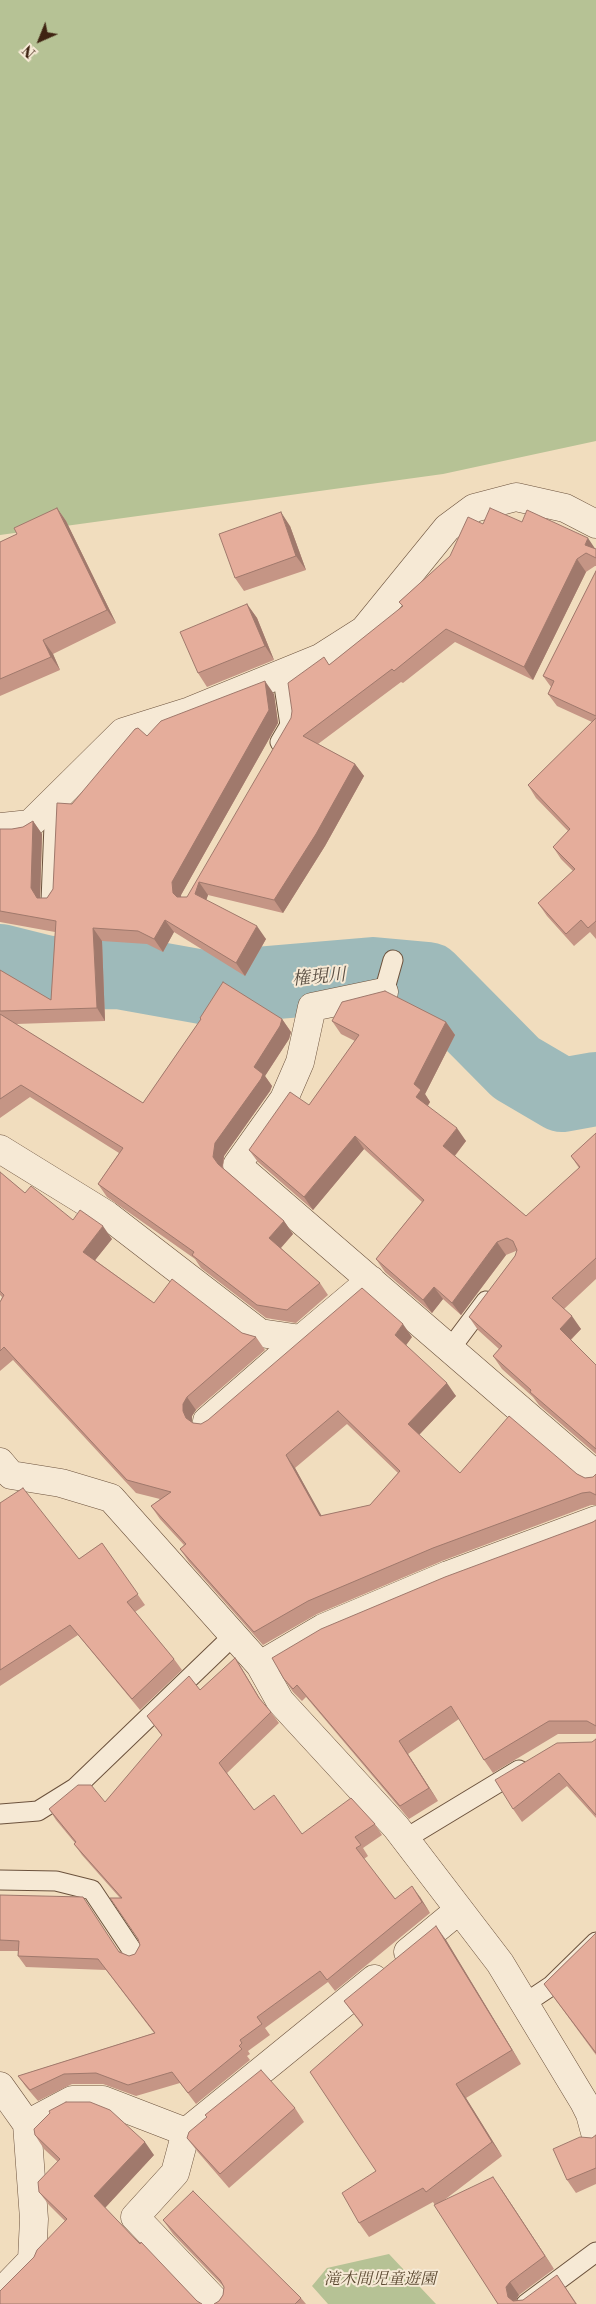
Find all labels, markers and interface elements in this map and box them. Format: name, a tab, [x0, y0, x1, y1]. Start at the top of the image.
north arrow	[15, 15, 65, 65]
text: N	[19, 40, 40, 61]
water label: 権現川	[291, 965, 347, 991]
park label: 滝木間児童遊園	[324, 2270, 436, 2290]

